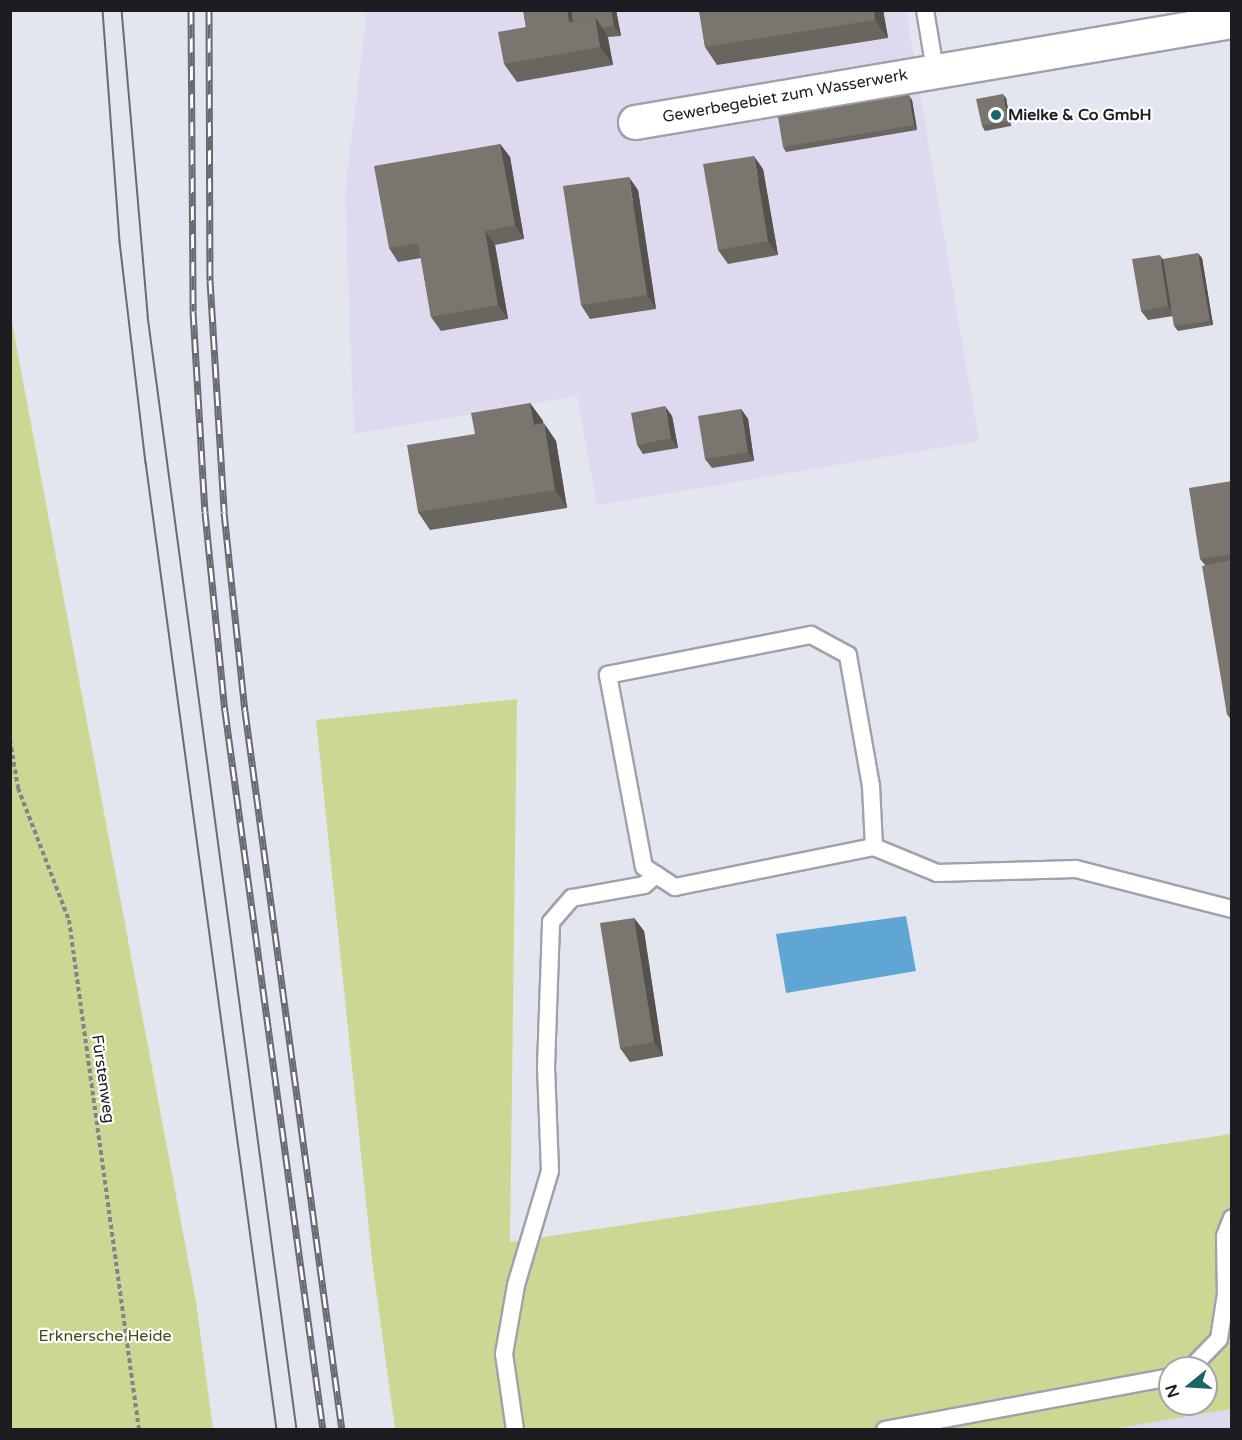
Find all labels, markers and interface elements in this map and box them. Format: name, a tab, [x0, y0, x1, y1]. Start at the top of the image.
street label: Gewerbegebiet zum Wasserwerk	[661, 65, 909, 127]
place label: Mielke & Co GmbH	[1008, 105, 1151, 125]
marker: Mielke & Co GmbH	[989, 108, 1003, 122]
street label: Fürstenweg	[87, 1034, 119, 1124]
park label: Erknersche Heide	[38, 1326, 172, 1346]
north arrow	[1158, 1356, 1218, 1416]
text: N	[1161, 1382, 1184, 1400]

